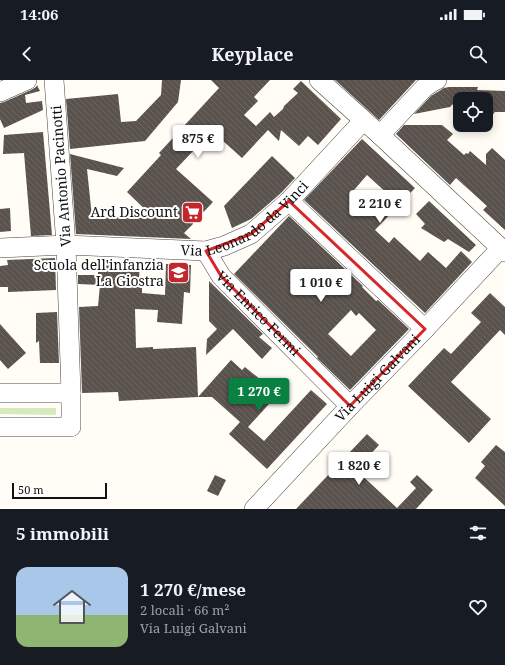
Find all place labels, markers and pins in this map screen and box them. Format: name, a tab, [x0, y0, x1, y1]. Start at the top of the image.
pin: 875 €	[170, 125, 226, 159]
pin: 2 210 €	[343, 190, 417, 224]
supermarket icon: Ard Discount	[180, 199, 206, 225]
place label: Ard Discount	[91, 202, 178, 221]
place label: Scuola dell'infanzia La Giostra	[34, 255, 164, 290]
school or university icon: Scuola dell'infanzia La Giostra	[166, 260, 192, 286]
pin: 1 010 €	[284, 269, 358, 303]
pin: 1 270 €	[222, 378, 296, 412]
pin: 1 820 €	[322, 452, 396, 486]

